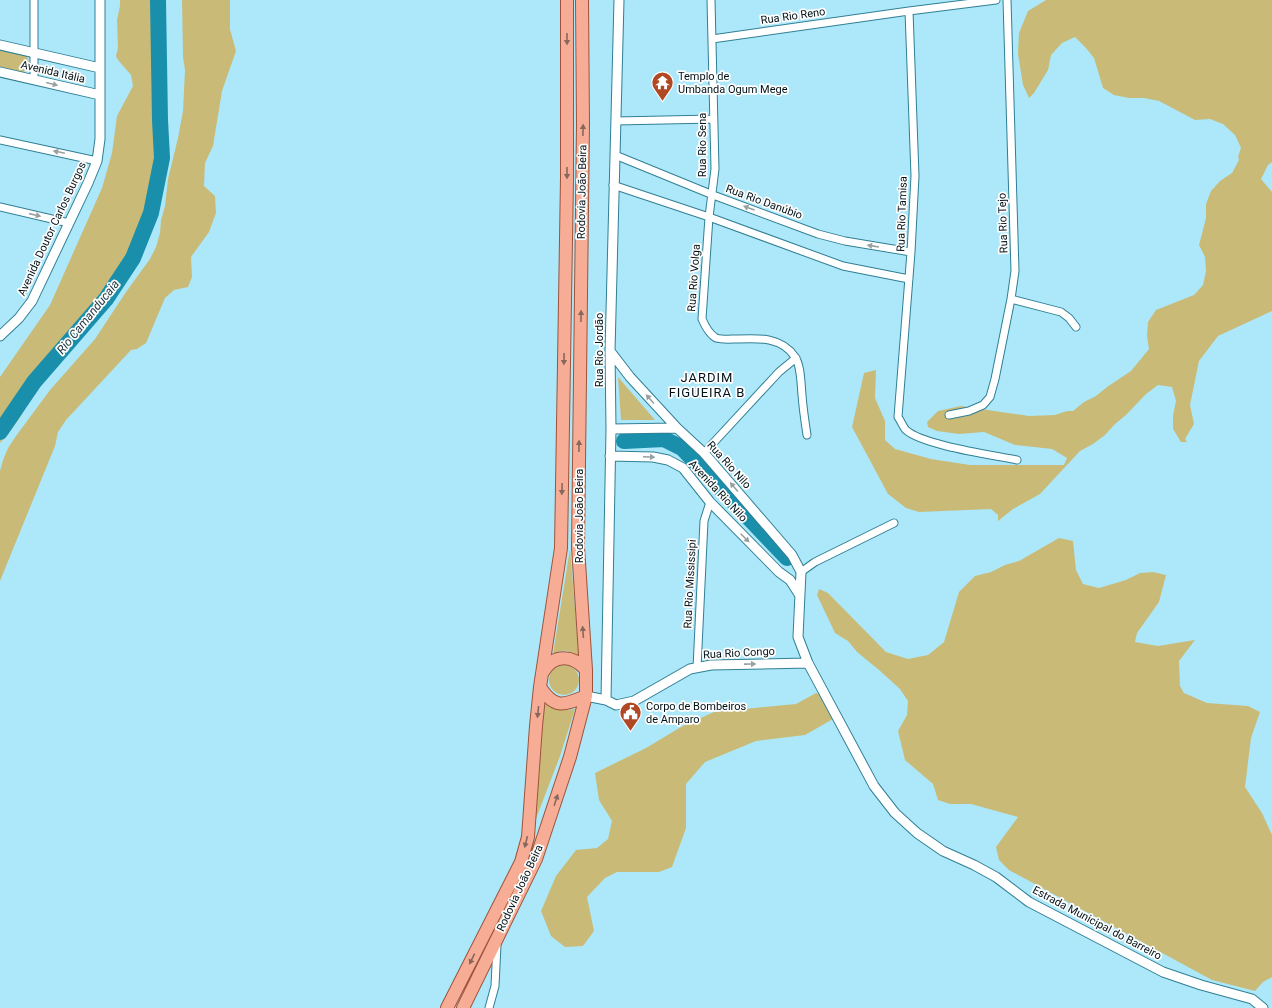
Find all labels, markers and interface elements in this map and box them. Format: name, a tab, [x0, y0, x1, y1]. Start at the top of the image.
street label: Rua Rio Reno	[760, 5, 826, 27]
one-way arrow	[564, 33, 570, 46]
street label: Avenida Itália	[20, 58, 86, 86]
temple icon: Templo de Umbanda Ogum Mege	[650, 69, 676, 102]
place label: Templo de Umbanda Ogum Mege	[678, 70, 788, 96]
one-way arrow	[45, 81, 58, 87]
street label: Rua Rio Sena	[696, 113, 709, 177]
one-way arrow	[580, 123, 586, 136]
street label: Rodovia João Beira	[575, 145, 589, 239]
one-way arrow	[53, 149, 65, 155]
street label: Avenida Doutor Carlos Burgos	[15, 160, 89, 298]
one-way arrow	[564, 167, 570, 180]
street label: Rua Rio Tamisa	[894, 176, 910, 252]
street label: Rua Rio Danúbio	[724, 182, 804, 222]
street label: Rua Rio Tejo	[995, 193, 1011, 253]
one-way arrow	[742, 205, 754, 211]
one-way arrow	[28, 213, 41, 219]
one-way arrow	[867, 243, 879, 249]
street label: Rua Rio Volga	[685, 244, 703, 312]
water label: Rio Camanducaia	[54, 277, 122, 357]
one-way arrow	[578, 309, 584, 322]
street label: Rua Rio Jordão	[593, 313, 606, 387]
one-way arrow	[561, 353, 567, 366]
district label: JARDIM FIGUEIRA B	[669, 370, 745, 400]
one-way arrow	[646, 394, 655, 404]
one-way arrow	[576, 439, 582, 452]
street label: Rua Rio Nilo	[704, 439, 754, 491]
one-way arrow	[643, 454, 655, 461]
street label: Avenida Rio Nilo	[686, 457, 750, 525]
street label: Rodovia João Beira	[573, 469, 586, 563]
one-way arrow	[729, 482, 738, 493]
one-way arrow	[559, 483, 566, 495]
one-way arrow	[741, 533, 750, 543]
street label: Rua Rio Mississipi	[681, 539, 699, 629]
one-way arrow	[580, 625, 587, 638]
street label: Rua Rio Congo	[703, 645, 775, 661]
one-way arrow	[744, 661, 757, 667]
public building icon: Corpo de Bombeiros de Amparo	[618, 699, 644, 732]
place label: Corpo de Bombeiros de Amparo	[646, 700, 746, 726]
one-way arrow	[534, 706, 541, 718]
one-way arrow	[553, 793, 559, 805]
one-way arrow	[523, 835, 529, 848]
street label: Rodovia João Beira	[494, 842, 546, 934]
street label: Estrada Municipal do Barreiro	[1030, 883, 1164, 963]
one-way arrow	[469, 953, 475, 965]

